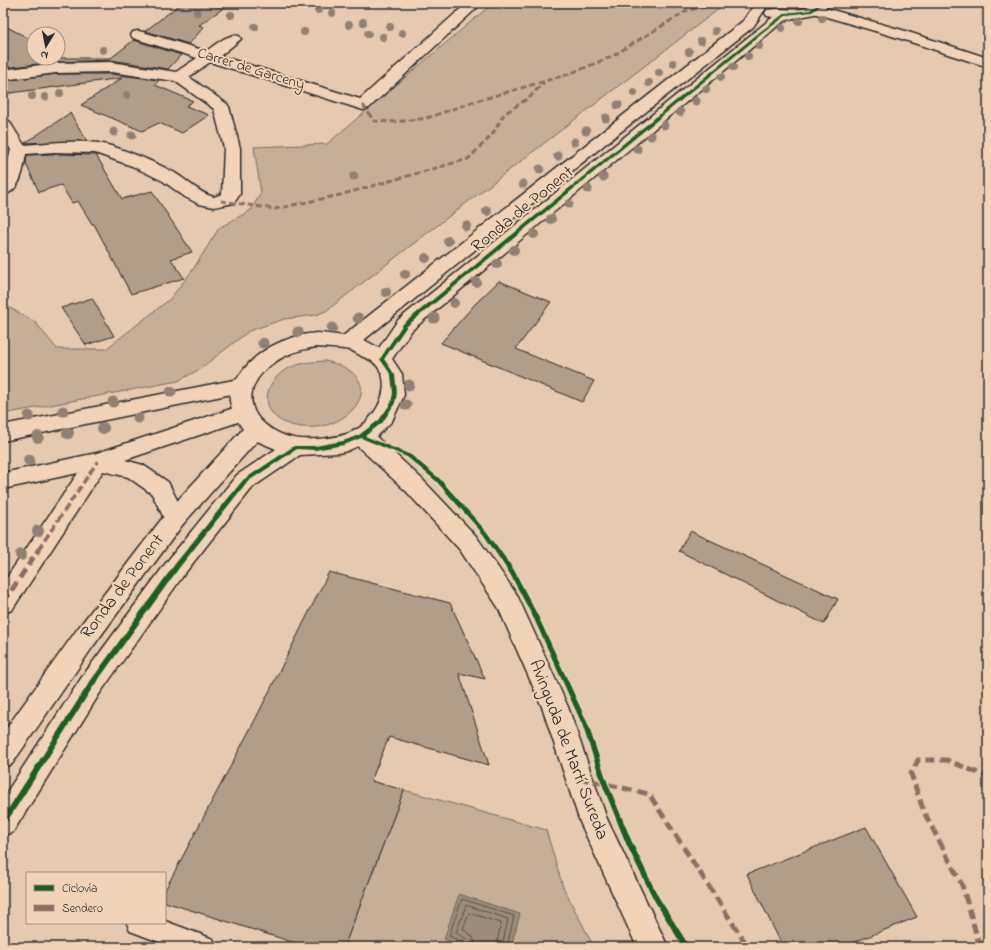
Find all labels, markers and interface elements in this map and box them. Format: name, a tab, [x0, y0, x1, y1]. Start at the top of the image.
north arrow	[26, 26, 66, 66]
street label: Carrer de Garceny	[194, 42, 307, 97]
text: N	[39, 46, 49, 63]
street label: Ronda de Ponent	[466, 160, 580, 260]
street label: Ronda de Ponent	[75, 529, 171, 645]
street label: Avinguda de Martí Sureda	[521, 656, 614, 844]
legend	[26, 872, 166, 924]
text: Ciclovía	[62, 880, 98, 898]
text: Sendero	[62, 900, 103, 918]

